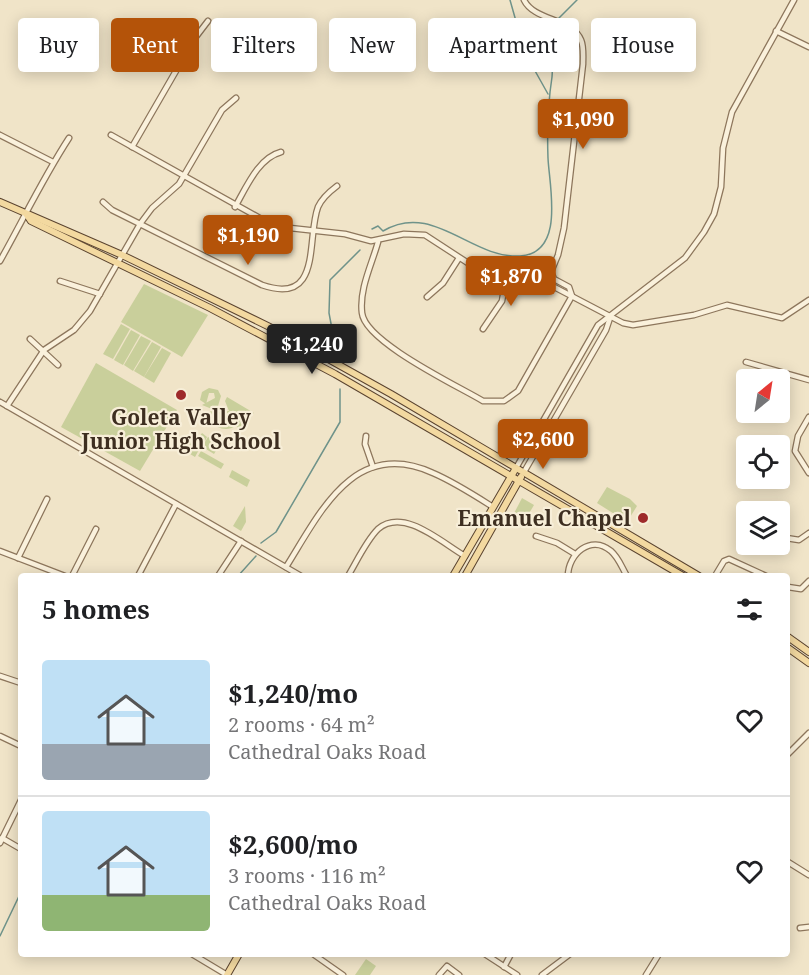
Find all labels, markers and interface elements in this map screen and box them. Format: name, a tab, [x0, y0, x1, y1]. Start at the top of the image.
chip: Buy	[18, 18, 99, 72]
chip: Rent	[111, 18, 199, 72]
chip: Filters	[211, 18, 317, 72]
chip: New	[329, 18, 416, 72]
chip: Apartment	[428, 18, 579, 72]
chip: House	[591, 18, 696, 72]
pin: $1,090	[534, 99, 632, 150]
text: $1,090	[552, 105, 614, 132]
pin: $1,190	[199, 215, 297, 266]
text: $1,190	[217, 221, 279, 248]
pin: $1,870	[462, 256, 560, 307]
text: $1,870	[480, 262, 542, 289]
pin: $1,240	[263, 324, 361, 375]
text: $1,240	[281, 330, 343, 357]
north arrow	[736, 369, 790, 423]
map controls	[736, 369, 790, 555]
marker: Goleta Valley Junior High School	[174, 388, 188, 402]
place label: Goleta Valley Junior High School	[80, 403, 281, 455]
pin: $2,600	[494, 419, 592, 470]
text: $2,600	[512, 425, 574, 452]
button: locate	[736, 435, 790, 489]
button: layers	[736, 501, 790, 555]
place label: Emanuel Chapel	[457, 504, 632, 532]
marker: Emanuel Chapel	[636, 511, 650, 525]
text: 5 homes	[42, 591, 150, 627]
icon: filters	[733, 593, 766, 626]
text: $1,240/mo	[228, 675, 358, 711]
icon: home	[90, 684, 162, 756]
icon: heart	[733, 704, 766, 737]
text: 2 rooms · 64 m²	[228, 711, 375, 738]
text: Cathedral Oaks Road	[228, 738, 426, 765]
text: $2,600/mo	[228, 826, 358, 862]
icon: home	[90, 835, 162, 907]
icon: heart	[733, 855, 766, 888]
text: 3 rooms · 116 m²	[228, 862, 386, 889]
text: Cathedral Oaks Road	[228, 889, 426, 916]

